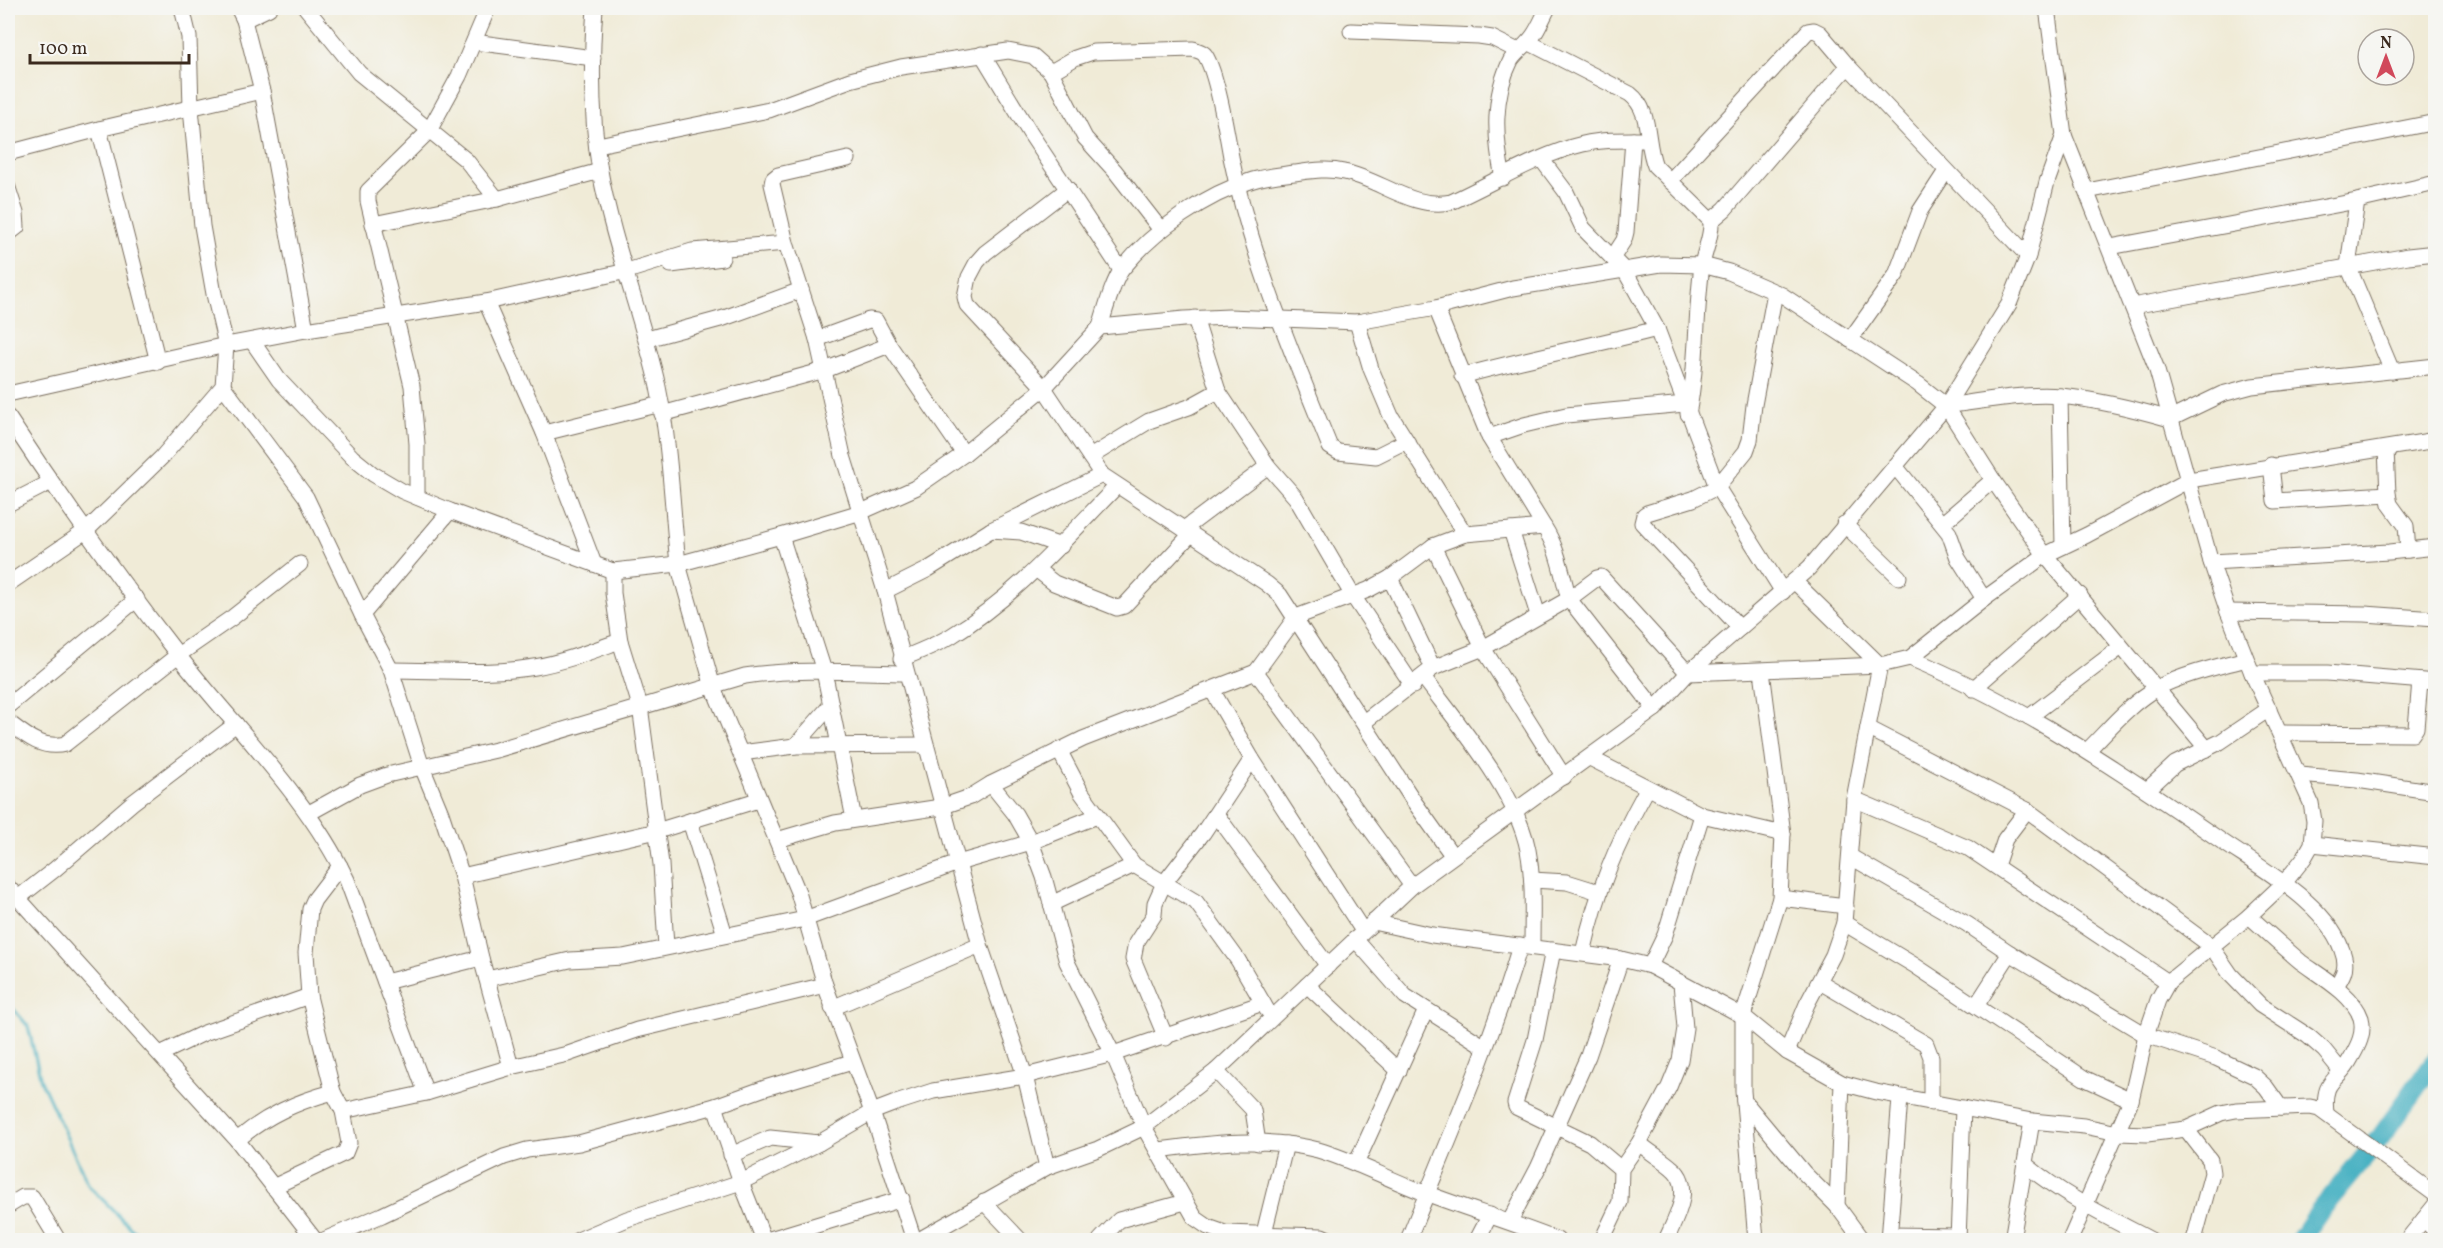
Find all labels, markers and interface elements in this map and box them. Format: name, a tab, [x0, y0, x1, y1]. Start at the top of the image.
scale bar	[30, 27, 189, 65]
north arrow	[2356, 27, 2416, 87]
text: N	[2380, 33, 2392, 55]
text: 100 m	[39, 37, 88, 62]

